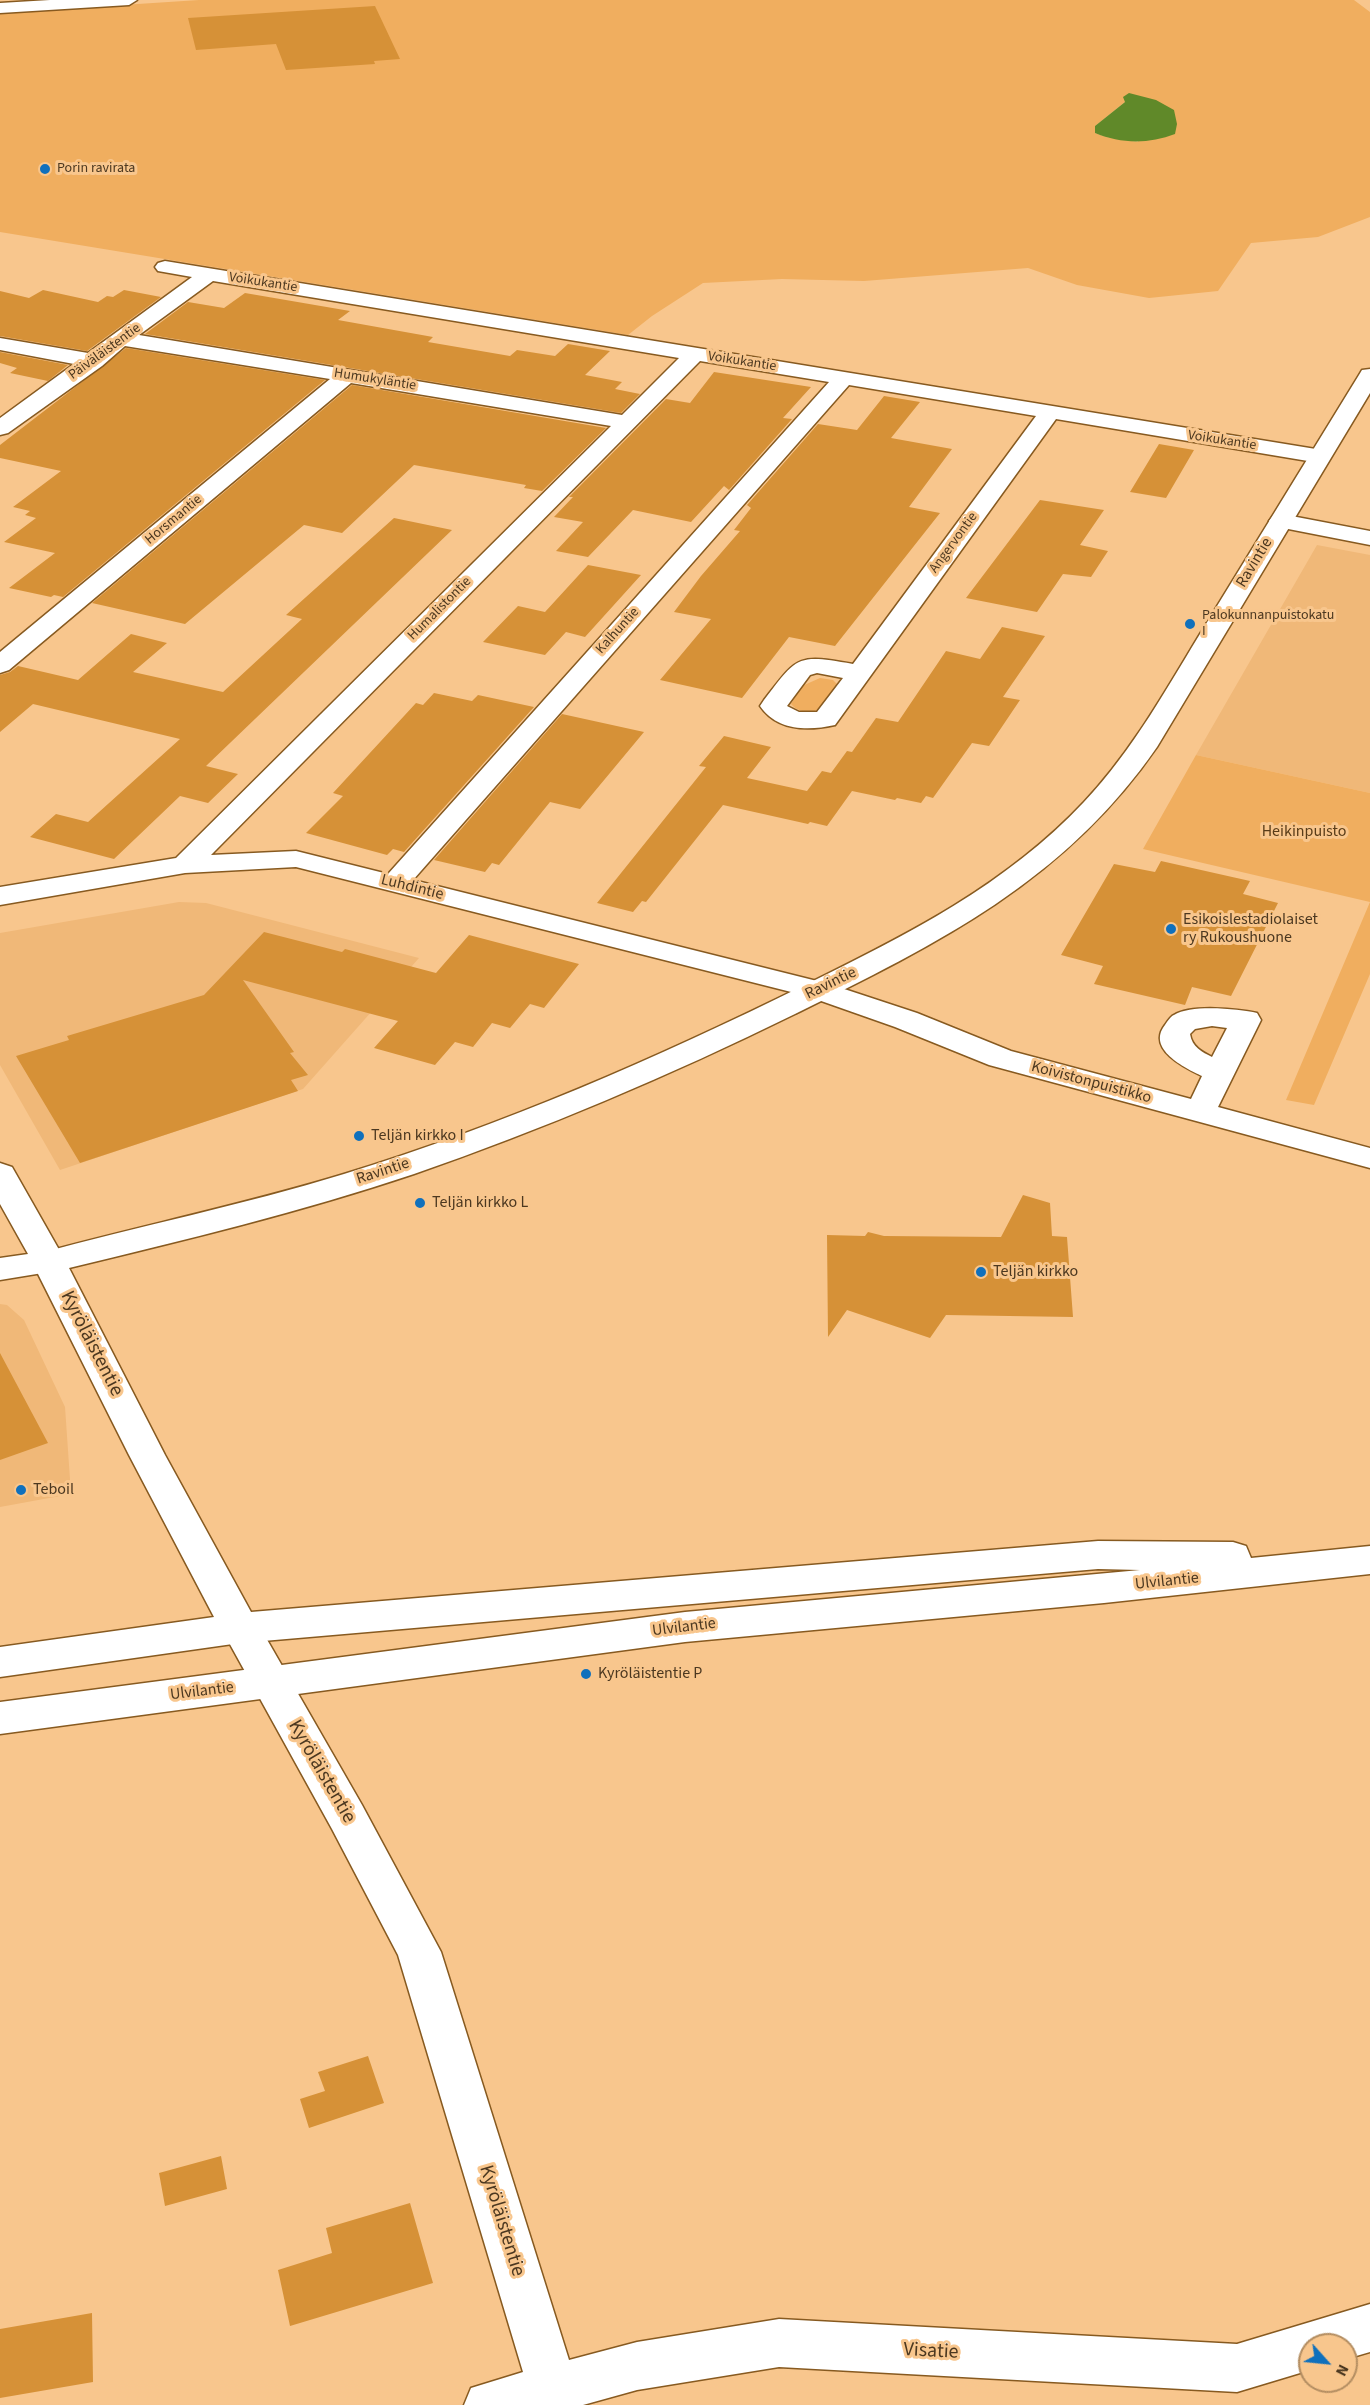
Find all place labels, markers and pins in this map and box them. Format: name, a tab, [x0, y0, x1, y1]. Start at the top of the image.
place label: Porin ravirata	[57, 161, 135, 177]
marker: Porin ravirata	[38, 162, 52, 176]
place label: Palokunnanpuistokatu I	[1202, 608, 1334, 640]
marker: Palokunnanpuistokatu I	[1183, 617, 1197, 631]
place label: Esikoislestadiolaiset ry Rukoushuone	[1183, 910, 1318, 948]
marker: Esikoislestadiolaiset ry Rukoushuone	[1164, 922, 1178, 936]
place label: Teljän kirkko I	[371, 1126, 464, 1146]
marker: Teljän kirkko I	[352, 1129, 366, 1143]
place label: Teljän kirkko L	[432, 1193, 528, 1213]
marker: Teljän kirkko L	[413, 1196, 427, 1210]
place label: Teljän kirkko	[993, 1262, 1078, 1282]
marker: Teljän kirkko	[974, 1265, 988, 1279]
place label: Teboil	[33, 1480, 74, 1500]
marker: Teboil	[14, 1483, 28, 1497]
place label: Kyröläistentie P	[598, 1664, 702, 1684]
marker: Kyröläistentie P	[579, 1667, 593, 1681]

